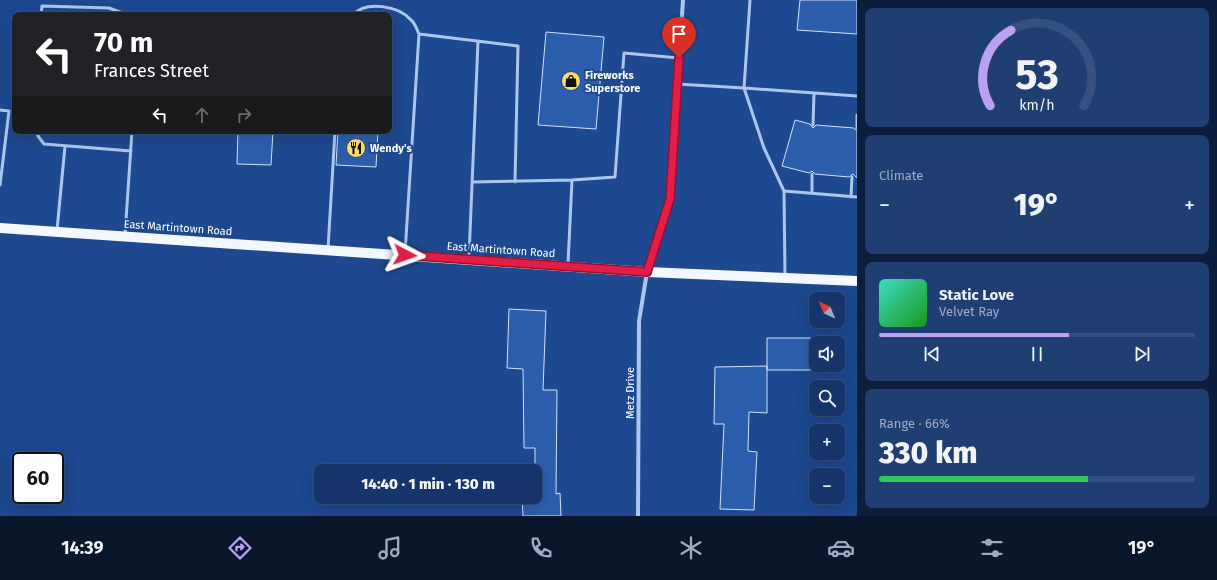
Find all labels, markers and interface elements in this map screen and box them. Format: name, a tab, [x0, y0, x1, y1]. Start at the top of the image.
pin	[662, 17, 696, 58]
icon: arrive	[668, 23, 690, 45]
text: 70 m	[94, 26, 153, 59]
icon: left	[28, 28, 80, 80]
text: 53	[1015, 49, 1059, 99]
text: Frances Street	[94, 60, 209, 82]
place label: Fireworks Superstore	[585, 69, 640, 95]
shop icon: Fireworks Superstore	[560, 70, 582, 92]
text: km/h	[1019, 96, 1055, 113]
icon: left	[149, 104, 171, 126]
icon: ahead	[191, 104, 213, 126]
icon: right	[233, 104, 255, 126]
restaurant icon: Wendy's	[345, 137, 367, 159]
place label: Wendy's	[370, 142, 412, 155]
text: Climate	[879, 168, 923, 183]
text: 19°	[1014, 187, 1060, 223]
text: −	[879, 192, 890, 219]
text: +	[1184, 192, 1195, 219]
street label: East Martintown Road	[123, 218, 233, 238]
position arrow	[384, 234, 426, 276]
street label: East Martintown Road	[446, 240, 556, 260]
text: Static Love	[939, 286, 1014, 304]
north arrow	[809, 292, 845, 328]
map controls	[809, 292, 845, 504]
text: Velvet Ray	[939, 304, 999, 319]
button: sound	[809, 336, 845, 372]
icon: previous	[921, 343, 943, 365]
icon: pause	[1026, 343, 1048, 365]
icon: next	[1131, 343, 1153, 365]
street label: Metz Drive	[624, 367, 637, 419]
button: search	[809, 380, 845, 416]
text: Range · 66%	[879, 416, 950, 431]
button: +	[809, 424, 845, 460]
text: 330 km	[879, 435, 977, 471]
speed limit sign: 60	[12, 452, 64, 504]
button: −	[809, 468, 845, 504]
text: 14:40 · 1 min · 130 m	[361, 475, 495, 493]
icon: directions	[226, 534, 254, 562]
icon: music	[376, 534, 404, 562]
icon: phone	[527, 534, 555, 562]
icon: climate	[677, 534, 705, 562]
icon: car	[827, 534, 855, 562]
icon: filters	[978, 534, 1006, 562]
text: 14:39	[61, 537, 104, 559]
text: 19°	[1128, 537, 1156, 559]

